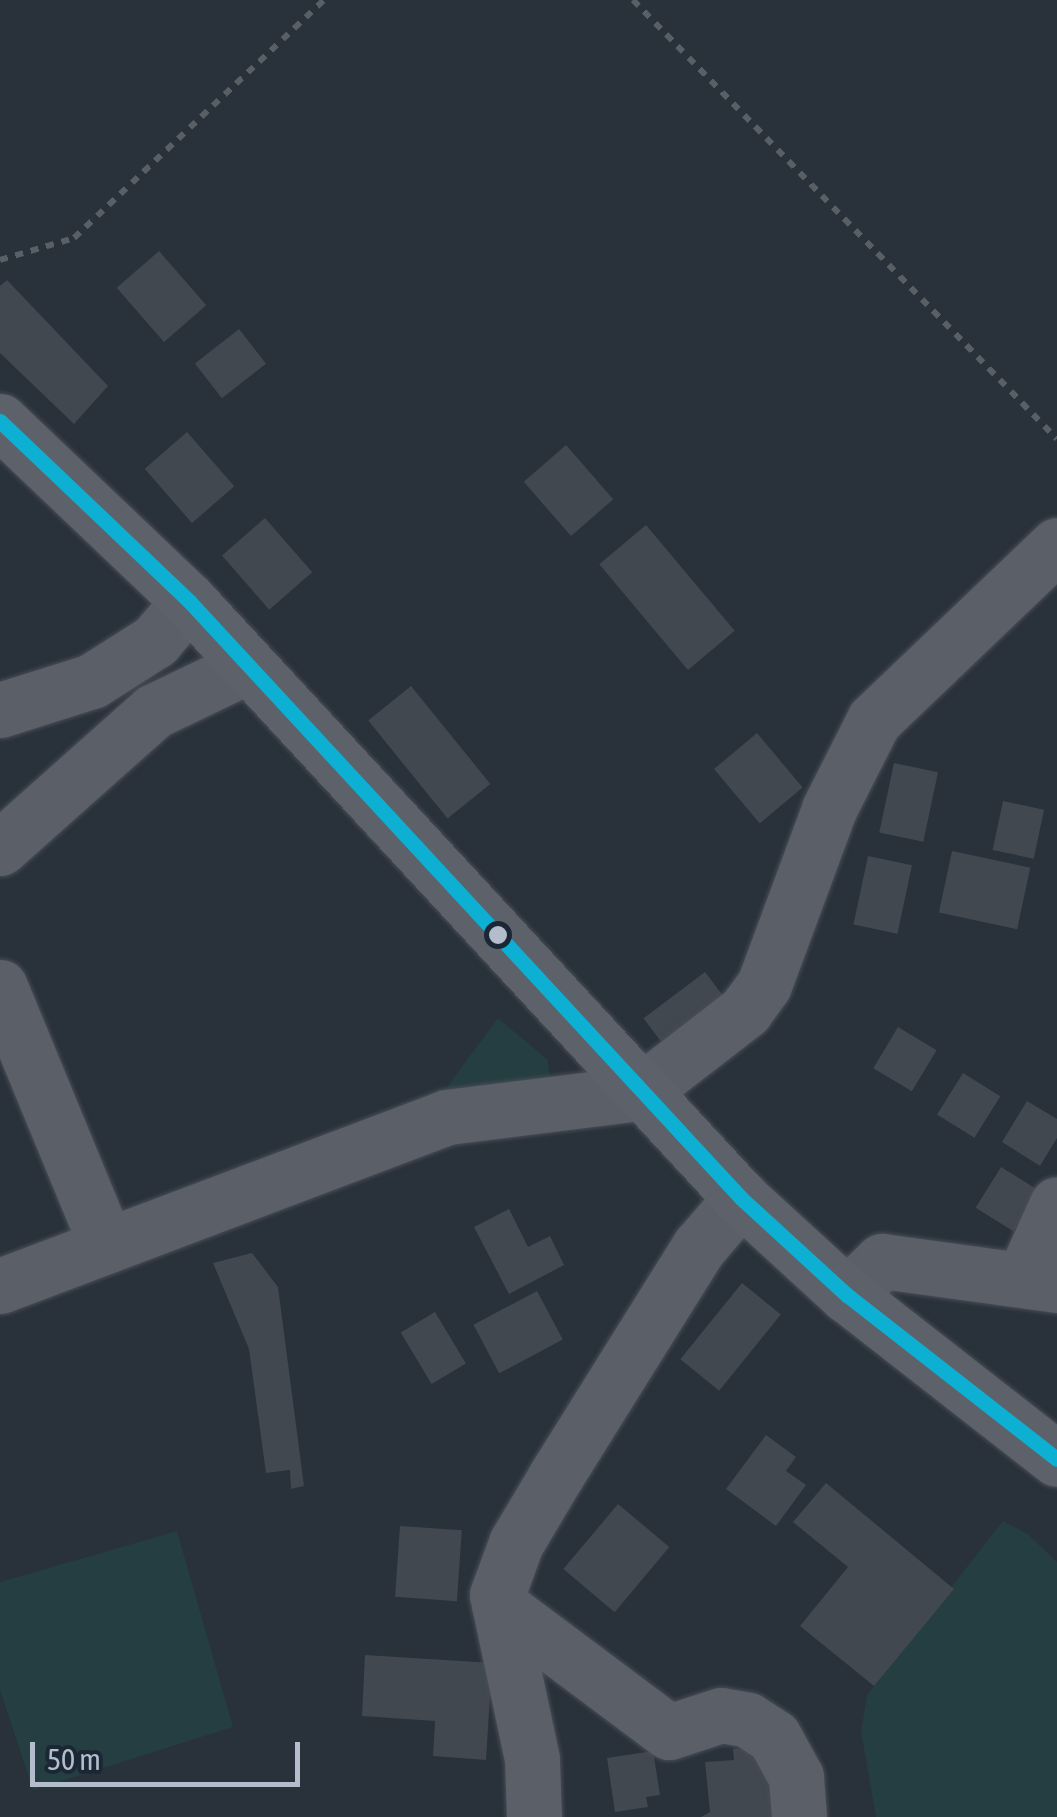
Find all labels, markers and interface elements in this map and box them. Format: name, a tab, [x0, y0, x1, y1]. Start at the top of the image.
unlabelled marker	[488, 925, 508, 945]
scale bar	[35, 1722, 305, 1784]
text: 50 m	[47, 1742, 101, 1776]

